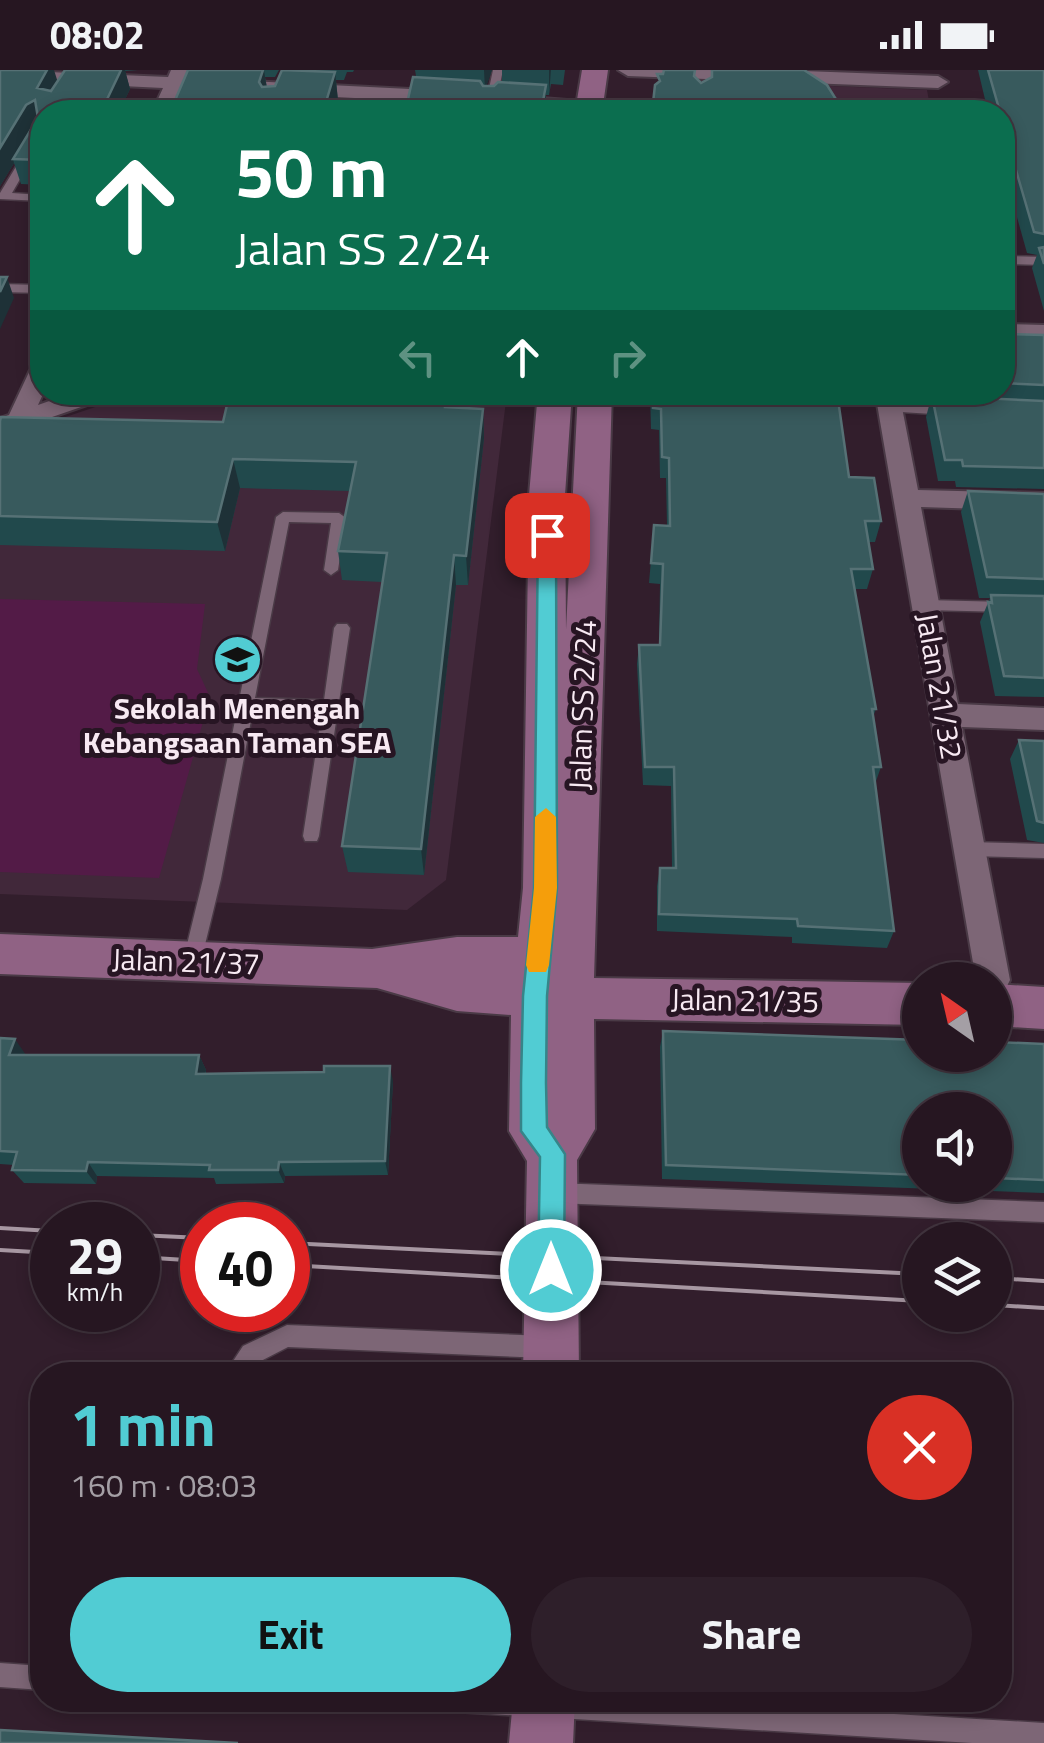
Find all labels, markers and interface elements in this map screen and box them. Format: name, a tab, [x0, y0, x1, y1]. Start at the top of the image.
text: 08:02	[50, 6, 145, 64]
text: 50 m	[235, 118, 388, 224]
icon: ahead	[70, 140, 200, 270]
text: Jalan SS 2/24	[235, 214, 490, 282]
icon: left	[390, 330, 445, 385]
icon: ahead	[495, 330, 550, 385]
icon: right	[600, 330, 655, 385]
pin	[505, 493, 590, 578]
icon: arrive	[520, 508, 575, 563]
street label: Jalan 21/32	[905, 609, 975, 763]
street label: Jalan SS 2/24	[556, 619, 608, 791]
school or university icon: Sekolah Menengah Kebangsaan Taman SEA	[211, 633, 263, 685]
place label: Sekolah Menengah Kebangsaan Taman SEA	[83, 685, 391, 765]
street label: Jalan 21/37	[111, 935, 261, 987]
north arrow	[902, 962, 1012, 1072]
map controls	[902, 962, 1012, 1332]
street label: Jalan 21/35	[671, 976, 819, 1024]
button: sound	[902, 1092, 1012, 1202]
speed limit sign: 40	[180, 1202, 310, 1332]
text: 29	[67, 1217, 123, 1293]
position arrow	[499, 1218, 603, 1322]
button: layers	[902, 1222, 1012, 1332]
text: km/h	[67, 1273, 123, 1311]
text: 1 min	[70, 1378, 216, 1469]
button: close	[867, 1395, 972, 1500]
text: 160 m · 08:03	[70, 1461, 257, 1509]
button: Exit	[70, 1577, 511, 1692]
button: Share	[531, 1577, 972, 1692]

